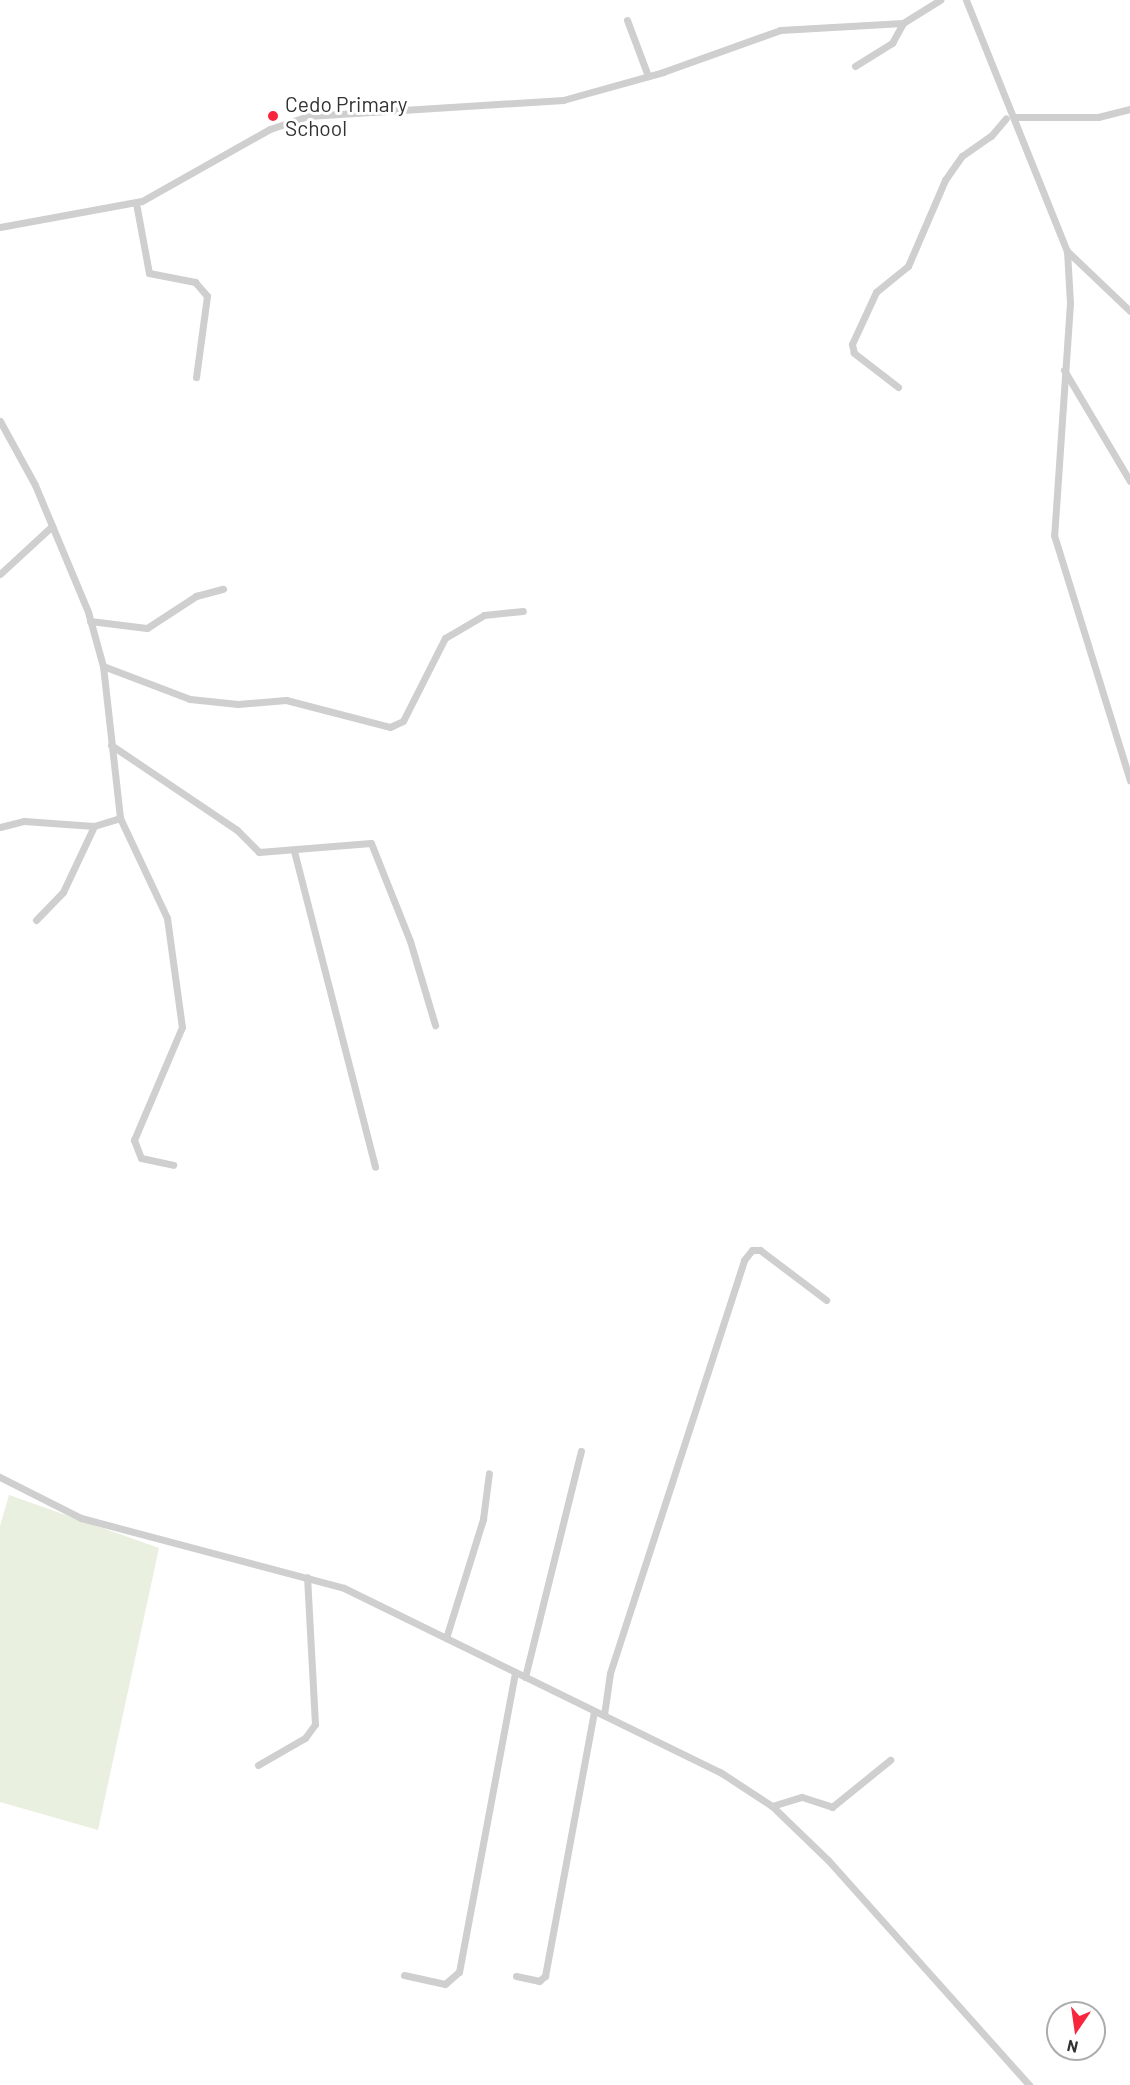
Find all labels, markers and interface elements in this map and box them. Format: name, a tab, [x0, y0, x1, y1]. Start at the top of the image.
place label: Cedo Primary School	[285, 91, 407, 141]
marker: Cedo Primary School	[266, 109, 280, 123]
north arrow	[1046, 2001, 1106, 2061]
text: N	[1065, 2037, 1080, 2058]

